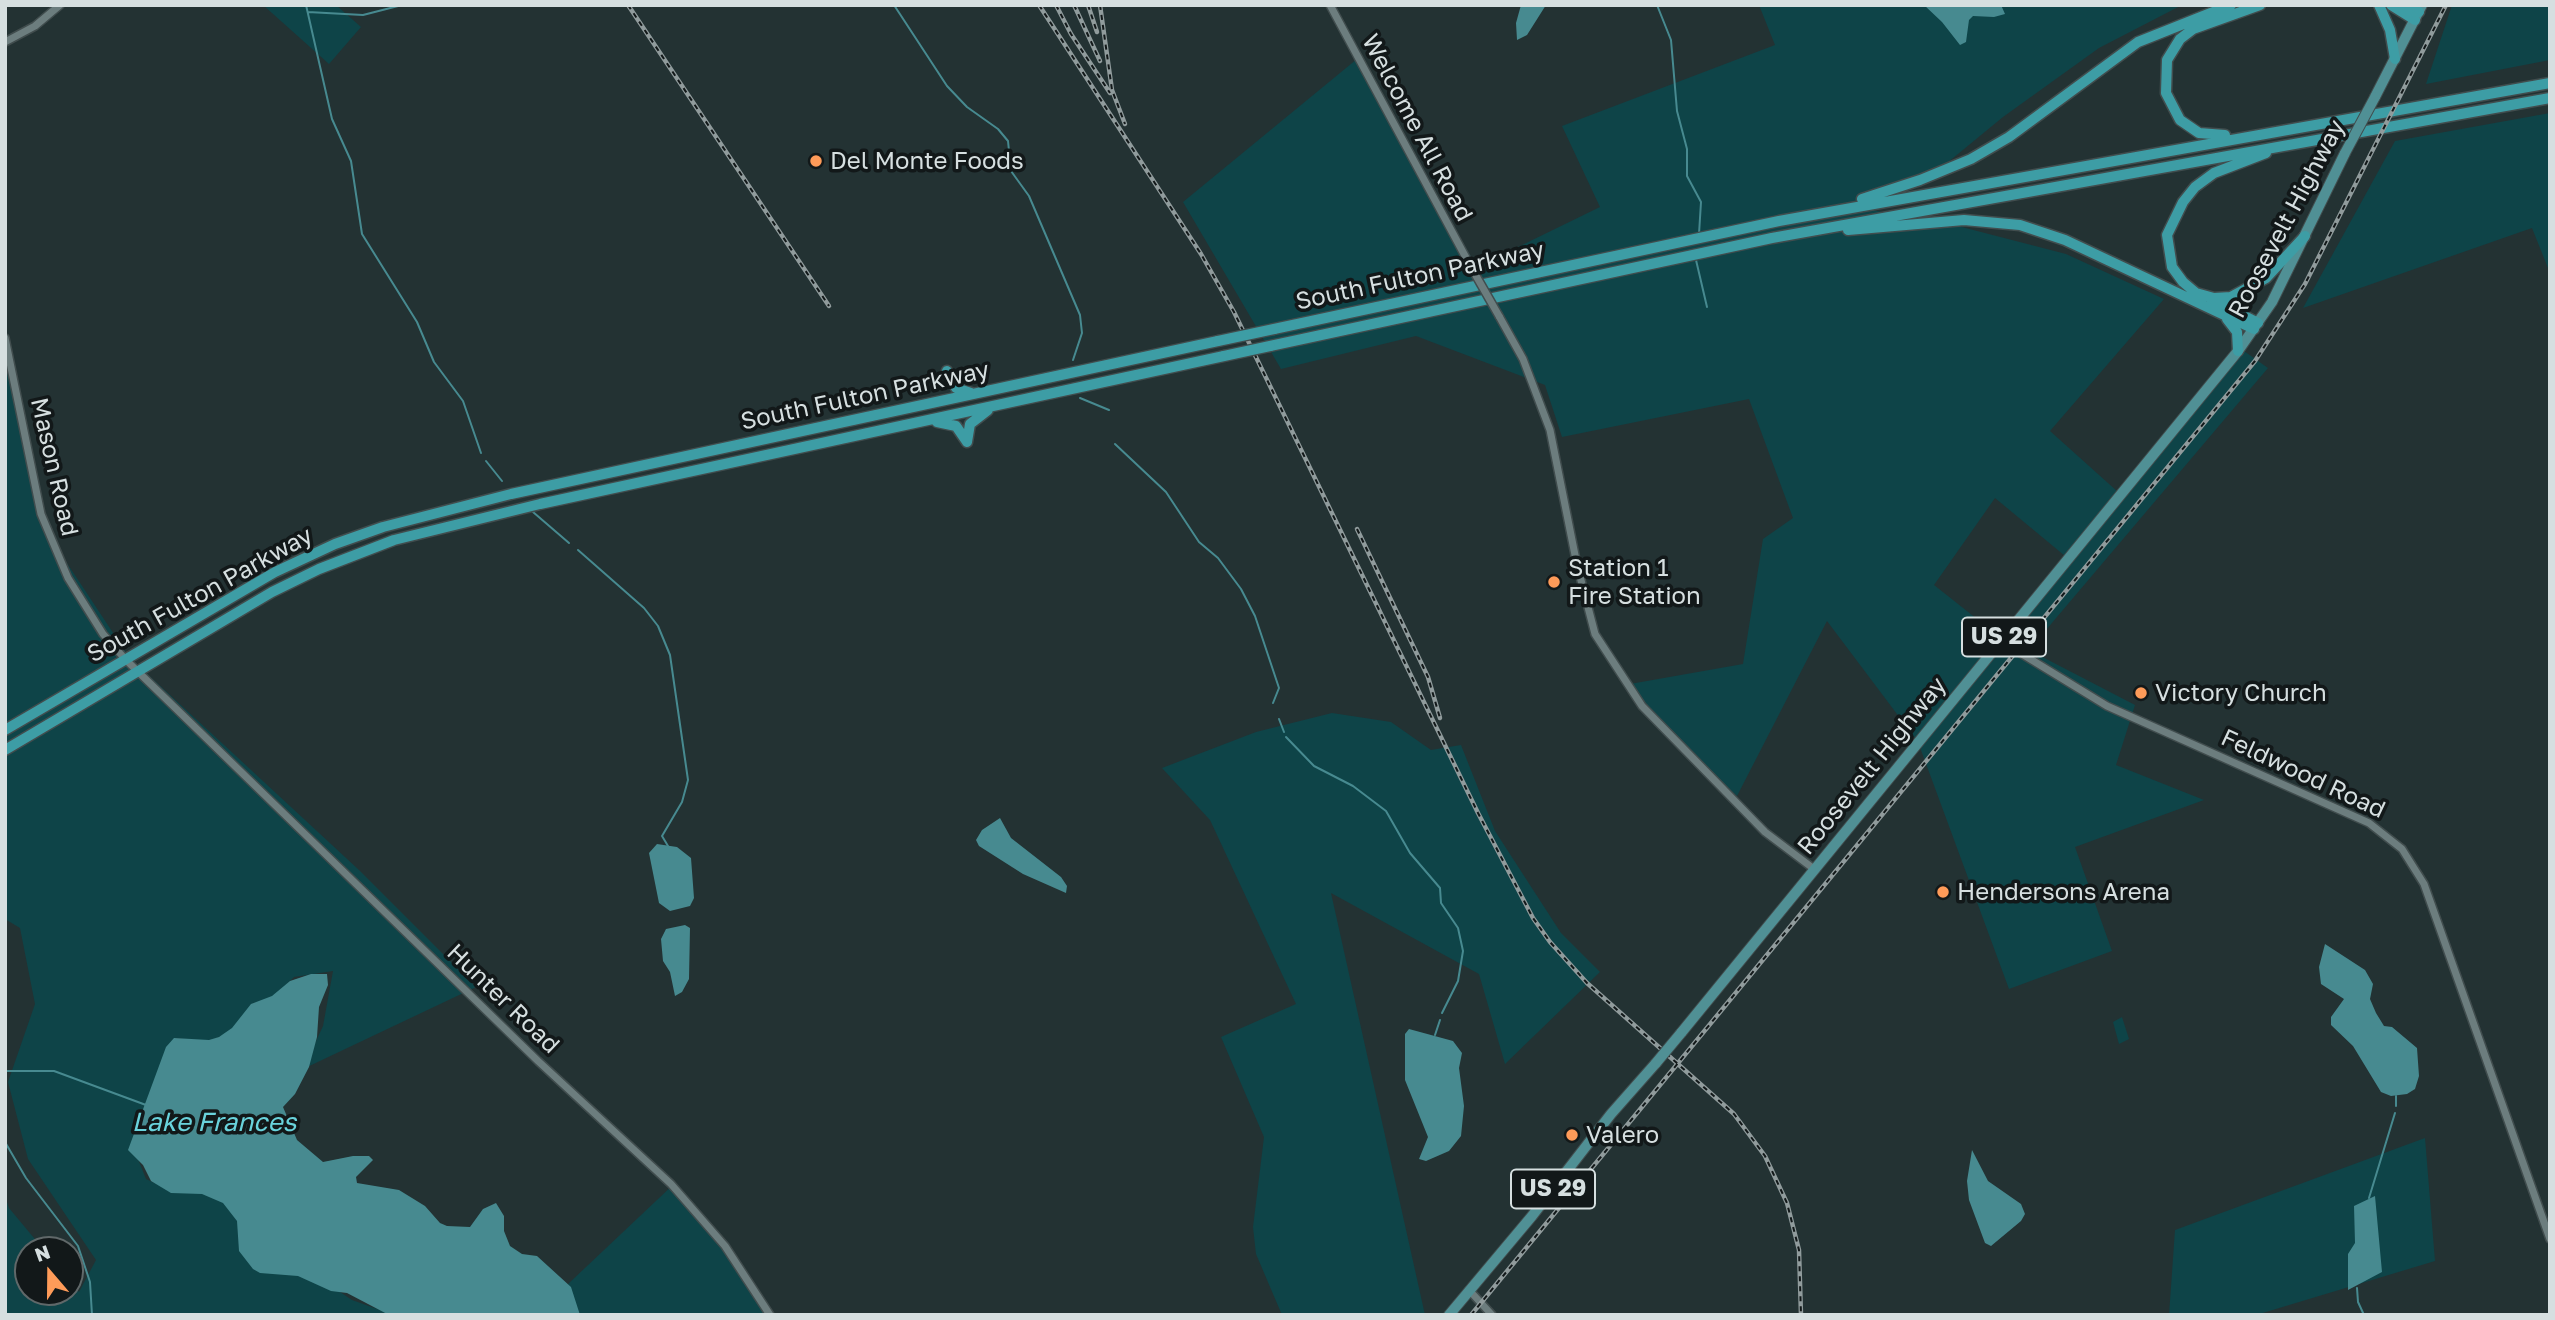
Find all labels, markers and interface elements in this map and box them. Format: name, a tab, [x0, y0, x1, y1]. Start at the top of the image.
street label: Welcome All Road	[1355, 29, 1479, 227]
street label: Roosevelt Highway	[2223, 115, 2351, 323]
place label: Del Monte Foods	[830, 147, 1024, 175]
marker: Del Monte Foods	[808, 153, 824, 169]
street label: South Fulton Parkway	[1293, 236, 1547, 316]
street label: South Fulton Parkway	[738, 356, 992, 436]
street label: Mason Road	[24, 395, 84, 539]
street label: South Fulton Parkway	[82, 521, 318, 669]
place label: Station 1 Fire Station	[1568, 554, 1701, 610]
marker: Station 1 Fire Station	[1546, 574, 1562, 590]
road number: US 29	[1962, 618, 2046, 656]
street label: Roosevelt Highway	[1792, 671, 1952, 861]
place label: Victory Church	[2155, 679, 2327, 707]
marker: Victory Church	[2133, 685, 2149, 701]
street label: Feldwood Road	[2216, 723, 2390, 825]
place label: Hendersons Arena	[1957, 878, 2170, 906]
marker: Hendersons Arena	[1935, 884, 1951, 900]
street label: Hunter Road	[441, 938, 565, 1060]
water label: Lake Frances	[132, 1107, 296, 1139]
place label: Valero	[1586, 1121, 1659, 1149]
marker: Valero	[1564, 1127, 1580, 1143]
road number: US 29	[1511, 1170, 1595, 1208]
north arrow	[14, 1236, 84, 1306]
text: N	[32, 1239, 53, 1266]

